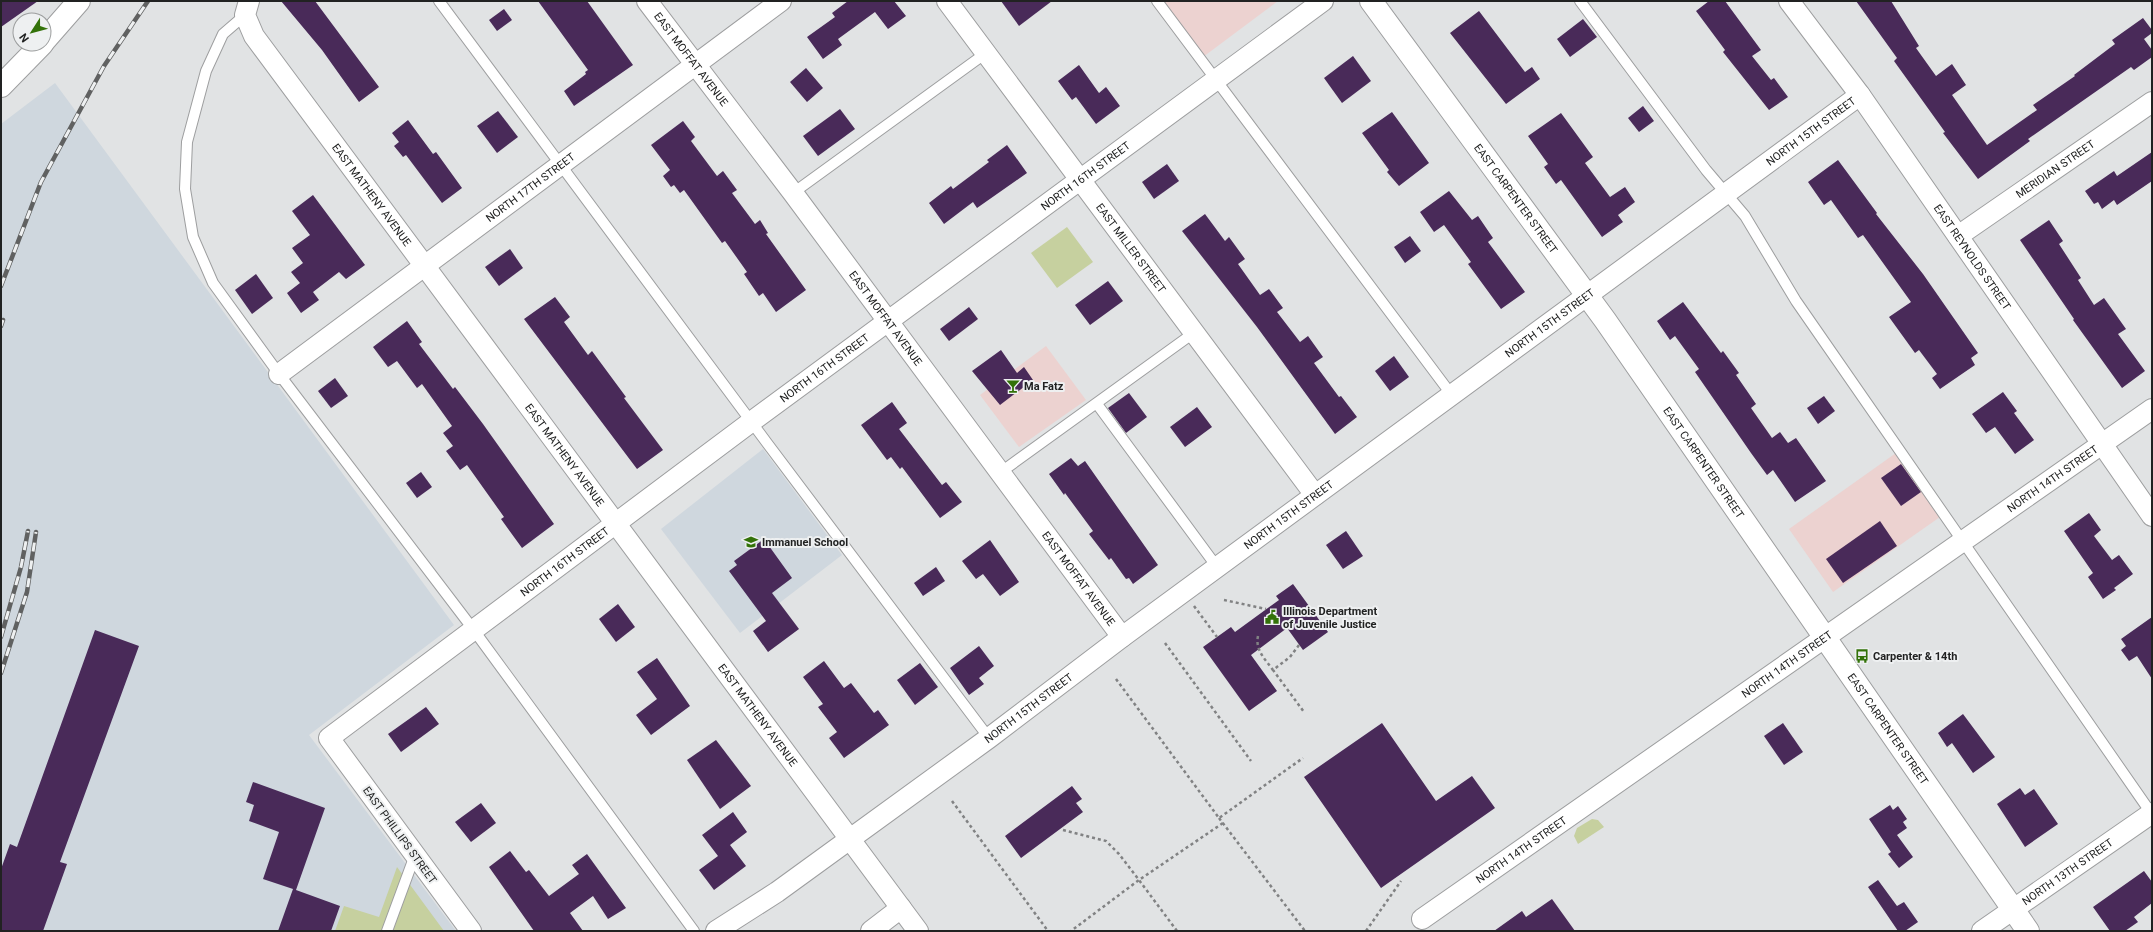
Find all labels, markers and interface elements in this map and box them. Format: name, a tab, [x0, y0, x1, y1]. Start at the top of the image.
street label: EAST MOFFAT AVENUE	[651, 10, 731, 109]
north arrow	[12, 12, 52, 52]
text: N	[17, 30, 32, 45]
street label: NORTH 15TH STREET	[1764, 94, 1859, 169]
street label: MERIDIAN STREET	[2013, 137, 2098, 201]
street label: NORTH 16TH STREET	[1038, 139, 1133, 213]
street label: EAST MATHENY AVENUE	[329, 141, 414, 249]
street label: EAST CARPENTER STREET	[1471, 142, 1560, 256]
street label: NORTH 17TH STREET	[483, 150, 578, 225]
street label: EAST MILLER STREET	[1093, 201, 1168, 296]
street label: EAST REYNOLDS STREET	[1931, 202, 2013, 313]
street label: EAST MOFFAT AVENUE	[846, 269, 925, 368]
street label: NORTH 15TH STREET	[1503, 286, 1597, 360]
street label: NORTH 16TH STREET	[778, 331, 872, 405]
bar icon: Ma Fatz	[1005, 378, 1021, 394]
place label: Ma Fatz	[1024, 380, 1064, 393]
street label: EAST MATHENY AVENUE	[522, 401, 607, 509]
street label: EAST CARPENTER STREET	[1660, 405, 1747, 521]
street label: NORTH 14TH STREET	[2005, 443, 2101, 515]
street label: NORTH 15TH STREET	[1242, 478, 1336, 552]
street label: NORTH 16TH STREET	[518, 524, 612, 599]
street label: EAST MOFFAT AVENUE	[1039, 529, 1118, 629]
school or university icon: Immanuel School	[743, 534, 759, 550]
place label: Immanuel School	[762, 536, 848, 549]
place label: Illinois Department of Juvenile Justice	[1283, 605, 1377, 631]
public building icon: Illinois Department of Juvenile Justice	[1264, 609, 1280, 625]
street label: NORTH 14TH STREET	[1739, 628, 1835, 701]
bus stop icon: Carpenter & 14th	[1854, 648, 1870, 664]
place label: Carpenter & 14th	[1873, 650, 1957, 663]
street label: EAST MATHENY AVENUE	[715, 662, 800, 769]
street label: NORTH 15TH STREET	[982, 670, 1076, 746]
street label: EAST CARPENTER STREET	[1845, 671, 1931, 788]
street label: EAST PHILLIPS STREET	[360, 784, 439, 887]
street label: NORTH 14TH STREET	[1474, 814, 1570, 886]
street label: NORTH 13TH STREET	[2020, 836, 2116, 908]

